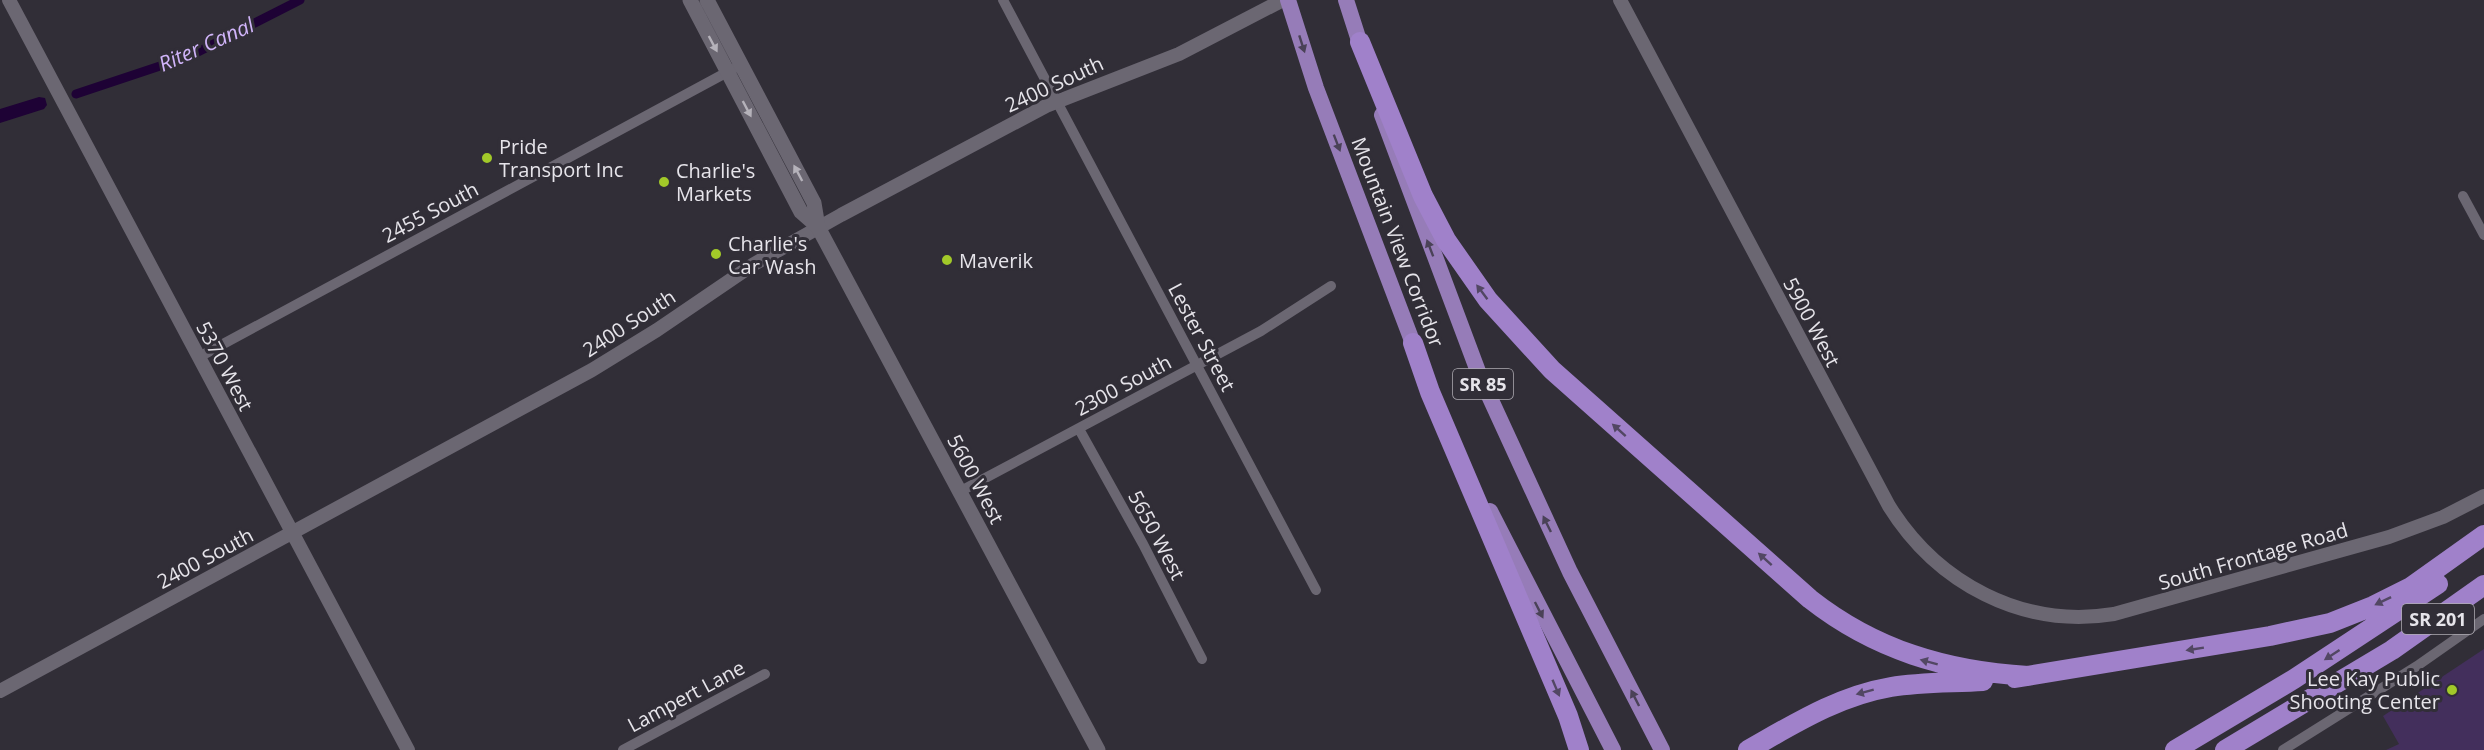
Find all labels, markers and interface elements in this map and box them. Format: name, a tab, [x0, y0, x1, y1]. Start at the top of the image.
water label: Riter Canal	[154, 10, 259, 78]
one-way arrow	[1298, 35, 1307, 53]
one-way arrow	[708, 36, 718, 53]
street label: 2400 South	[1000, 49, 1108, 119]
one-way arrow	[742, 101, 752, 118]
place label: Pride Transport Inc	[499, 133, 623, 183]
street label: Mountain View Corridor	[1345, 133, 1451, 351]
one-way arrow	[1332, 134, 1342, 152]
marker: Pride Transport Inc	[480, 151, 494, 165]
place label: Charlie's Markets	[676, 157, 755, 207]
one-way arrow	[793, 164, 803, 181]
street label: 2455 South	[377, 175, 483, 249]
marker: Charlie's Markets	[657, 175, 671, 189]
place label: Charlie's Car Wash	[728, 230, 816, 280]
one-way arrow	[1424, 239, 1434, 257]
marker: Charlie's Car Wash	[709, 247, 723, 261]
place label: Maverik	[959, 247, 1034, 274]
marker: Maverik	[940, 253, 954, 267]
street label: 5900 West	[1777, 273, 1847, 371]
street label: Lester Street	[1162, 278, 1242, 396]
street label: 2400 South	[577, 283, 681, 363]
one-way arrow	[1476, 285, 1488, 300]
street label: 5370 West	[190, 317, 260, 415]
street label: 2300 South	[1070, 348, 1176, 422]
road number: SR 85	[1453, 369, 1513, 399]
one-way arrow	[1612, 423, 1627, 437]
street label: 5600 West	[941, 430, 1011, 528]
street label: 5650 West	[1122, 486, 1192, 584]
one-way arrow	[1543, 515, 1552, 532]
street label: South Frontage Road	[2155, 516, 2351, 596]
street label: 2400 South	[152, 521, 258, 595]
one-way arrow	[1758, 553, 1773, 566]
one-way arrow	[2374, 597, 2391, 606]
one-way arrow	[1534, 601, 1544, 619]
road number: SR 201	[2402, 604, 2474, 634]
one-way arrow	[2185, 645, 2204, 654]
one-way arrow	[2324, 649, 2340, 660]
street label: Lampert Lane	[623, 654, 749, 738]
one-way arrow	[1919, 656, 1938, 666]
place label: Lee Kay Public Shooting Center	[2290, 665, 2440, 715]
one-way arrow	[1552, 679, 1561, 697]
marker: Lee Kay Public Shooting Center	[2445, 683, 2459, 697]
one-way arrow	[1856, 688, 1874, 698]
one-way arrow	[1630, 689, 1640, 706]

